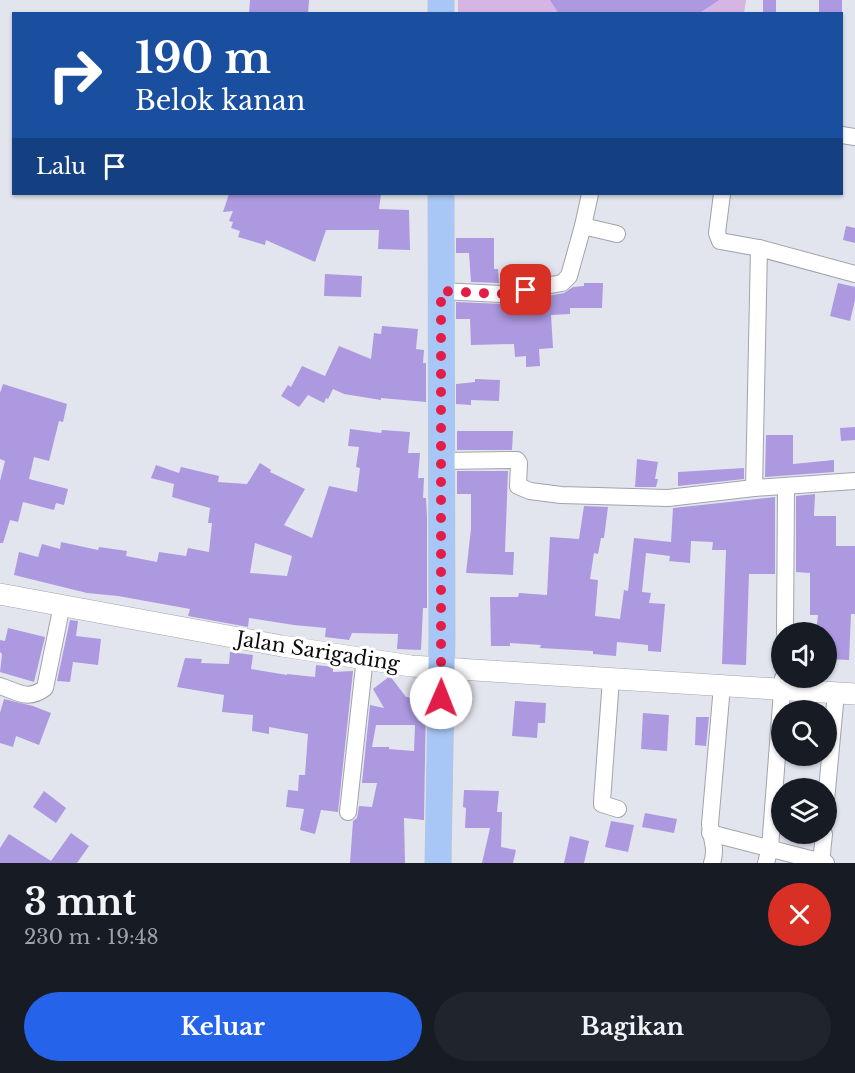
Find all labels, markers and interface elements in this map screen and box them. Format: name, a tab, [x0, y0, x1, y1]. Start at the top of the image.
text: 190 m	[135, 32, 271, 84]
icon: right	[36, 36, 114, 114]
text: Belok kanan	[135, 84, 305, 117]
icon: arrive	[98, 150, 131, 183]
text: Lalu	[36, 153, 86, 180]
pin	[500, 264, 551, 315]
icon: arrive	[509, 273, 542, 306]
map controls	[771, 622, 837, 844]
button: sound	[771, 622, 837, 688]
street label: Jalan Sarigading	[232, 626, 402, 676]
position arrow	[409, 666, 473, 730]
button: search	[771, 700, 837, 766]
button: layers	[771, 778, 837, 844]
text: 3 mnt	[24, 880, 136, 925]
button: close	[768, 883, 831, 946]
text: 230 m · 19:48	[24, 925, 159, 949]
button: Keluar	[24, 992, 422, 1061]
button: Bagikan	[434, 992, 831, 1061]

